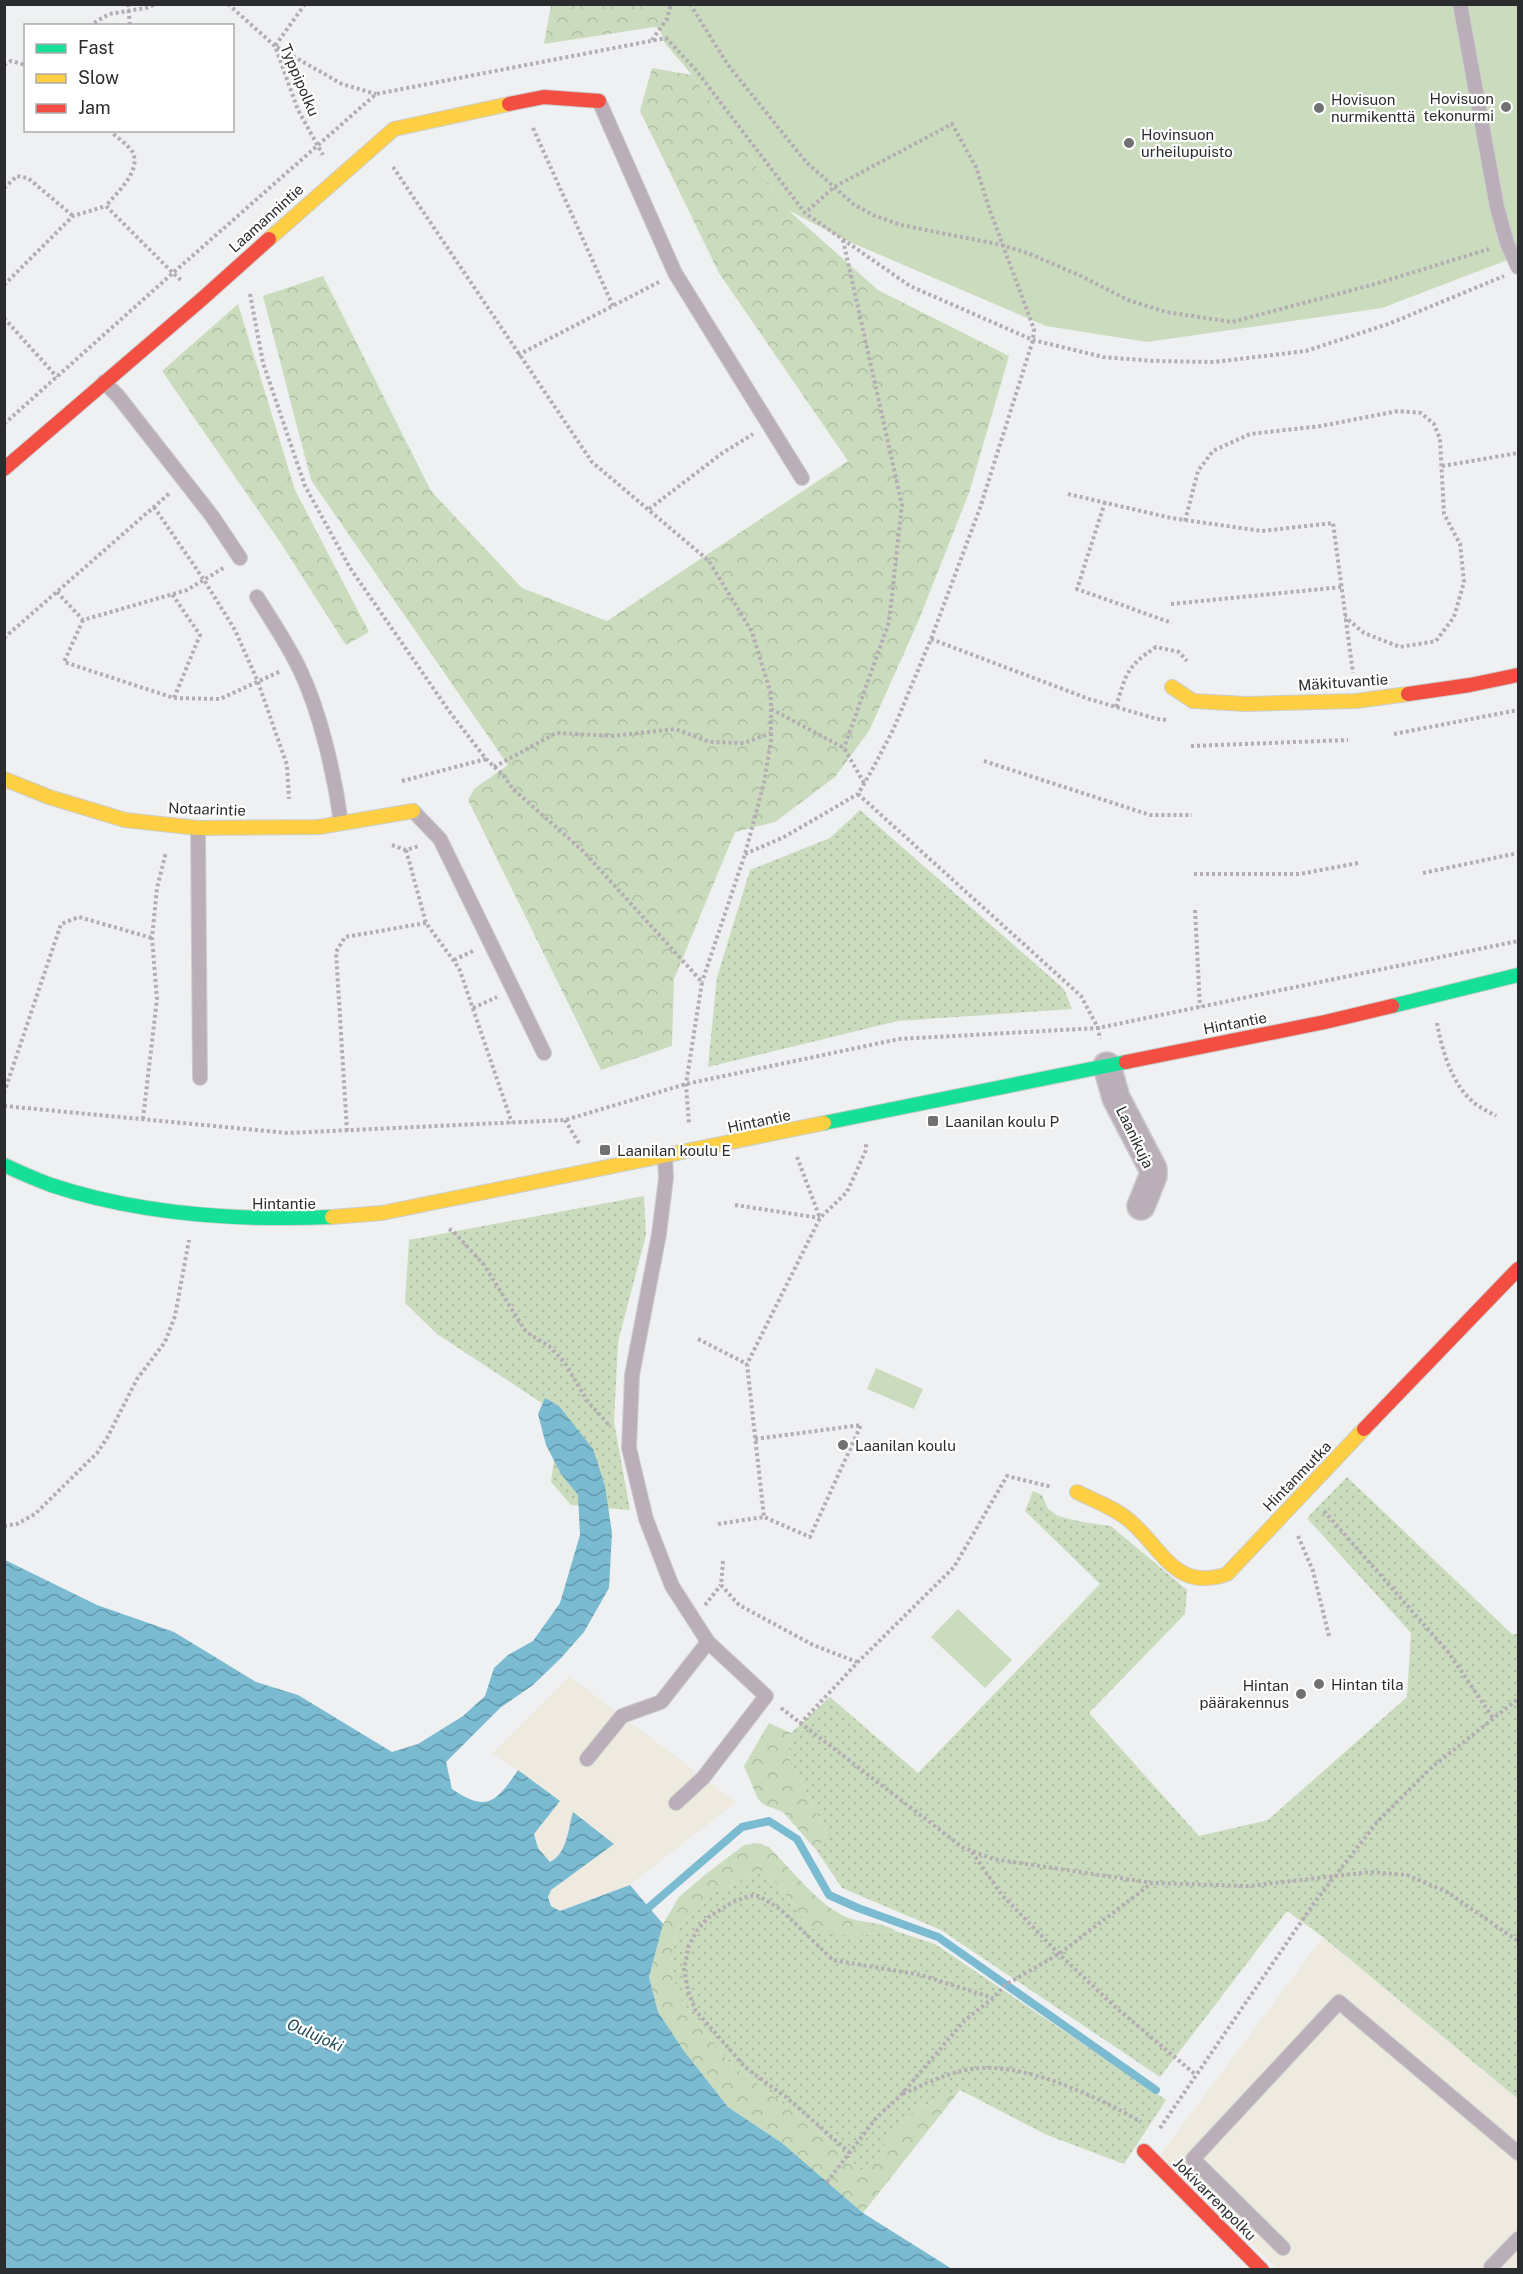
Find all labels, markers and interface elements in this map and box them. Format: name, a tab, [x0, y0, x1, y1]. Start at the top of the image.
legend	[24, 24, 234, 132]
text: Fast	[78, 37, 114, 58]
street label: Typpipolku	[277, 41, 323, 119]
text: Slow	[78, 67, 119, 88]
place label: Hovisuon tekonurmi	[1423, 90, 1494, 124]
place label: Hovisuon nurmikenttä	[1331, 91, 1415, 125]
text: Jam	[78, 97, 111, 118]
marker: Hovisuon tekonurmi	[1499, 100, 1513, 114]
marker: Hovisuon nurmikenttä	[1312, 101, 1326, 115]
place label: Hovinsuon urheilupuisto	[1141, 126, 1233, 160]
marker: Hovinsuon urheilupuisto	[1122, 136, 1136, 150]
street label: Laamannintie	[225, 180, 307, 256]
street label: Mäkituvantie	[1297, 670, 1389, 694]
street label: Notaarintie	[168, 799, 246, 819]
street label: Hintantie	[1202, 1009, 1268, 1037]
street label: Laanikuja	[1113, 1103, 1157, 1171]
street label: Hintantie	[726, 1106, 792, 1136]
place label: Laanilan koulu P	[945, 1113, 1059, 1130]
marker: Laanilan koulu P	[926, 1114, 940, 1128]
place label: Laanilan koulu E	[617, 1142, 731, 1159]
marker: Laanilan koulu E	[598, 1143, 612, 1157]
street label: Hintantie	[252, 1195, 316, 1212]
place label: Laanilan koulu	[855, 1437, 956, 1454]
marker: Laanilan koulu	[836, 1438, 850, 1452]
street label: Hintanmutka	[1259, 1438, 1335, 1514]
place label: Hintan tila	[1331, 1676, 1403, 1693]
place label: Hintan päärakennus	[1200, 1677, 1289, 1711]
marker: Hintan tila	[1312, 1677, 1326, 1691]
marker: Hintan päärakennus	[1294, 1687, 1308, 1701]
water label: Oulujoki	[284, 2014, 346, 2056]
street label: Jokivarrenpolku	[1170, 2154, 1260, 2244]

